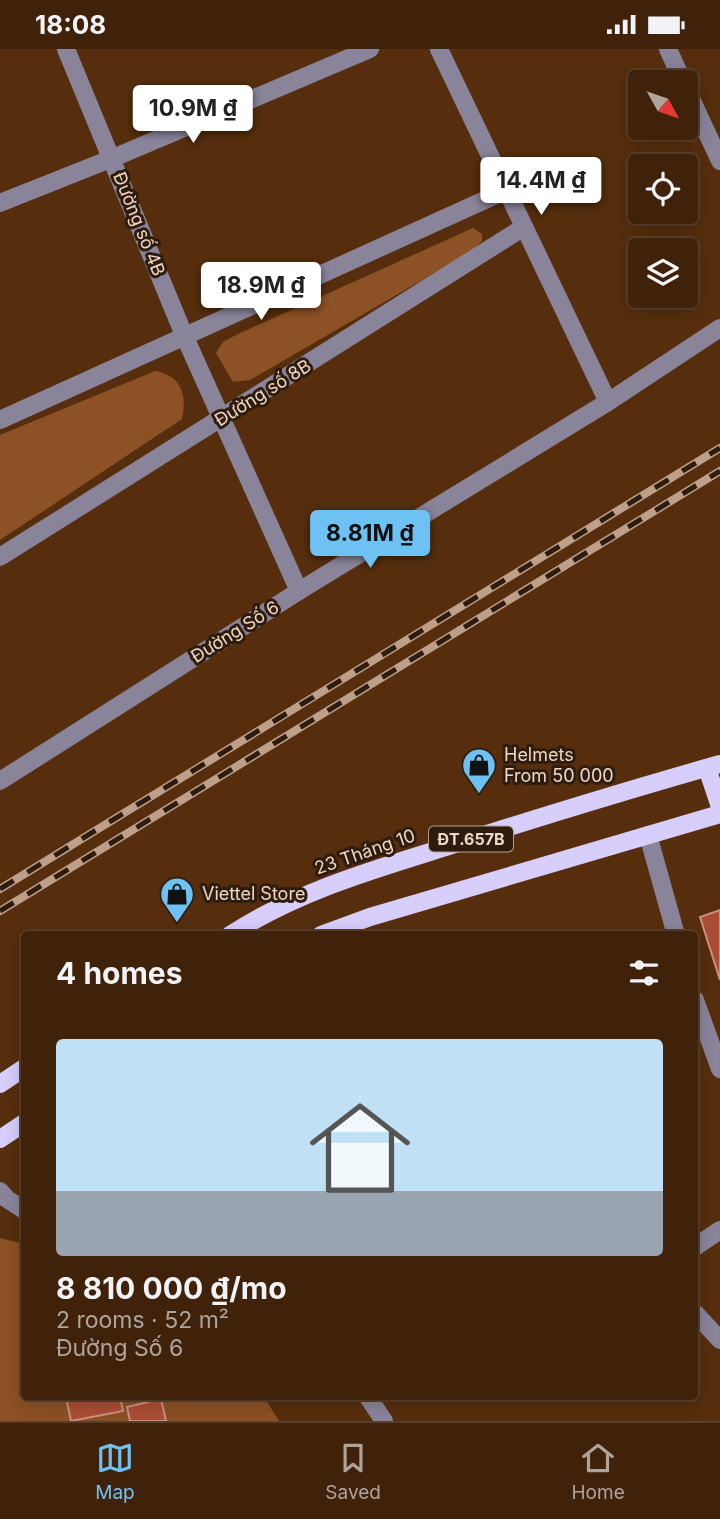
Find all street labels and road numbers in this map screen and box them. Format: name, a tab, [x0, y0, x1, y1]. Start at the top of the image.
street label: Đường số 4B	[109, 169, 170, 279]
street label: Đường số 8B	[211, 355, 315, 430]
street label: Đường Số 6	[187, 596, 283, 667]
street label: 23 Tháng 10	[312, 825, 418, 879]
road number: ĐT.657B	[429, 827, 513, 852]

